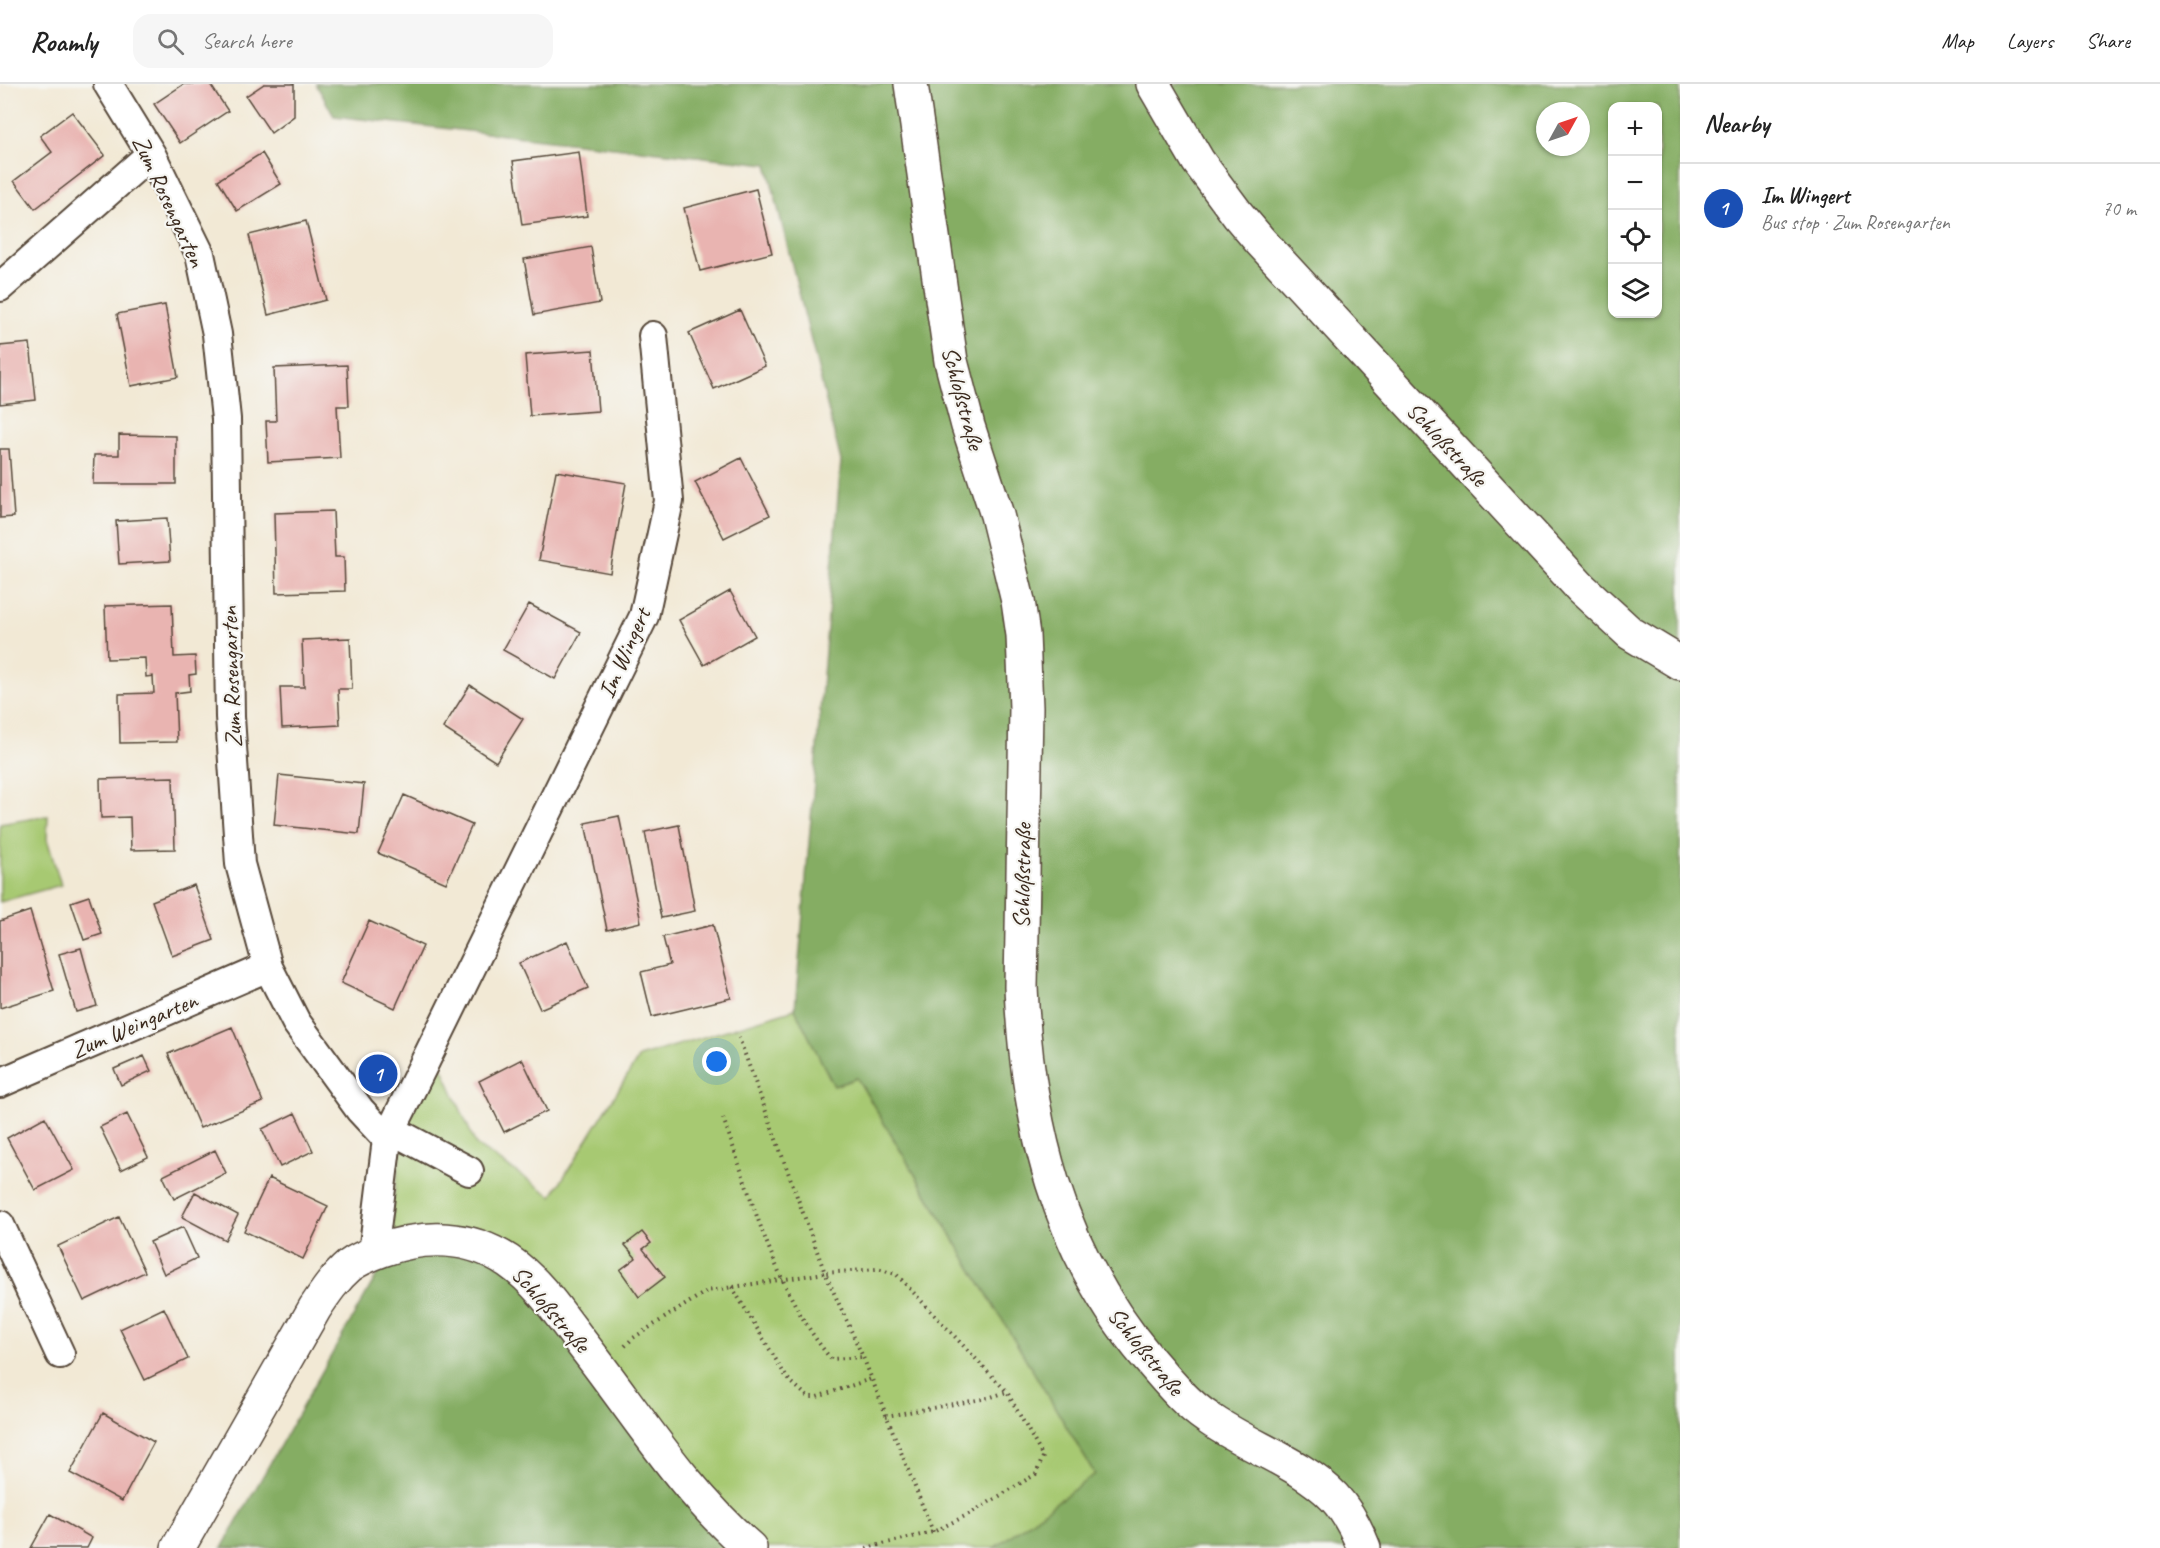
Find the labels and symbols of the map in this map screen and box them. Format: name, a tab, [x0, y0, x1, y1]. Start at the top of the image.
north arrow	[1536, 102, 1590, 156]
street label: Zum Rosengarten	[126, 131, 213, 272]
street label: Schloßstraße	[935, 343, 992, 455]
street label: Schloßstraße	[1400, 395, 1495, 494]
street label: Im Wingert	[591, 602, 658, 703]
street label: Zum Rosengarten	[214, 605, 248, 748]
street label: Schloßstraße	[1006, 821, 1038, 929]
street label: Zum Weingarten	[66, 984, 203, 1065]
your location	[702, 1047, 731, 1076]
pin: 1	[358, 1052, 398, 1096]
street label: Schloßstraße	[505, 1259, 598, 1360]
street label: Schloßstraße	[1101, 1301, 1192, 1403]

